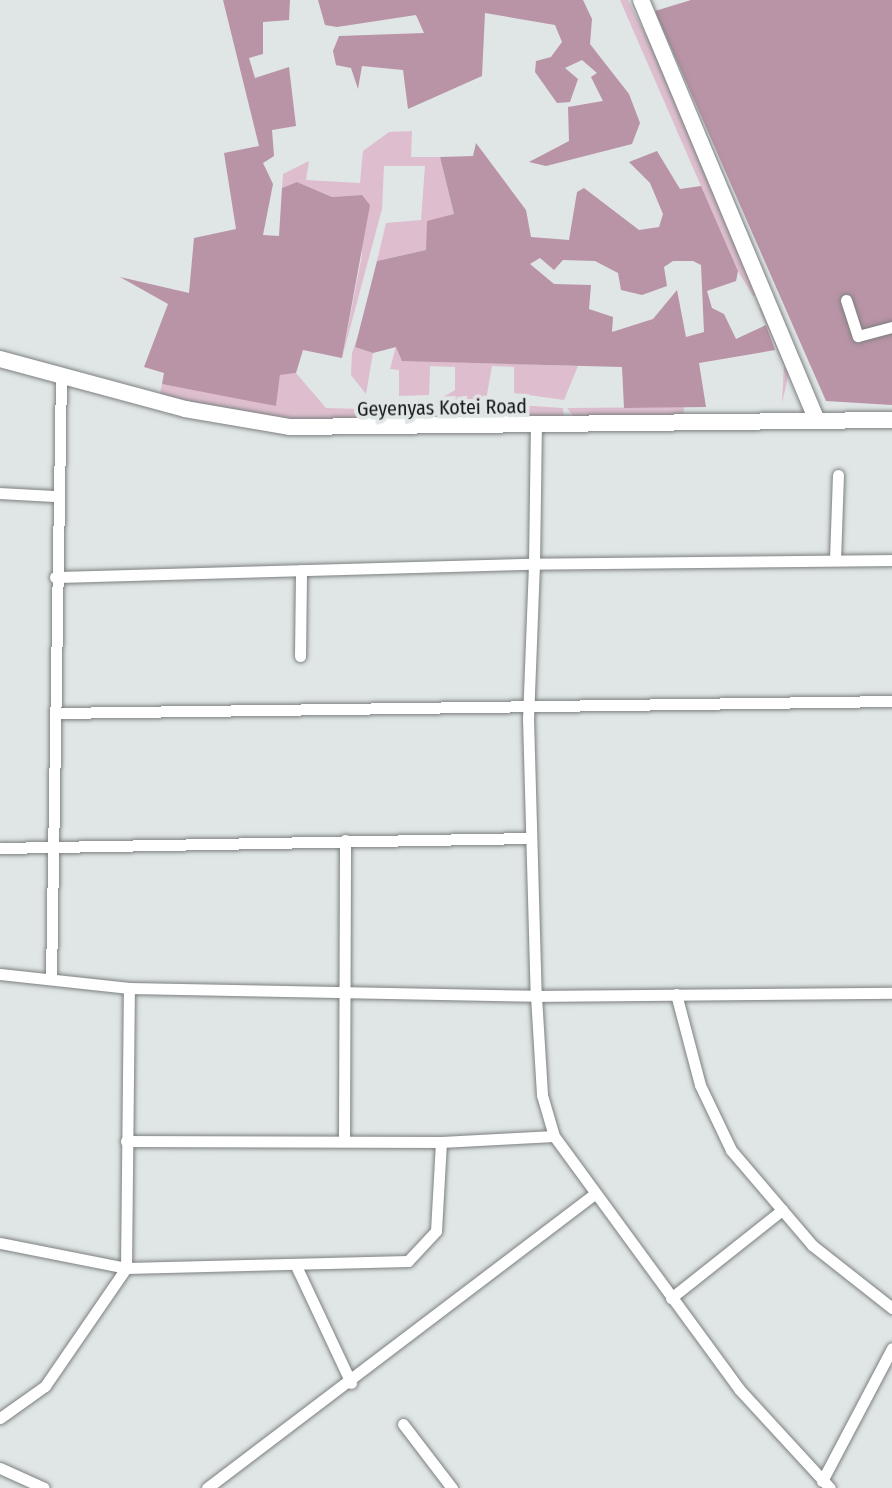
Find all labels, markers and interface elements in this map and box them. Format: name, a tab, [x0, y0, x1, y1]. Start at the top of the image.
street label: Geyenyas Kotei Road	[357, 395, 527, 421]

